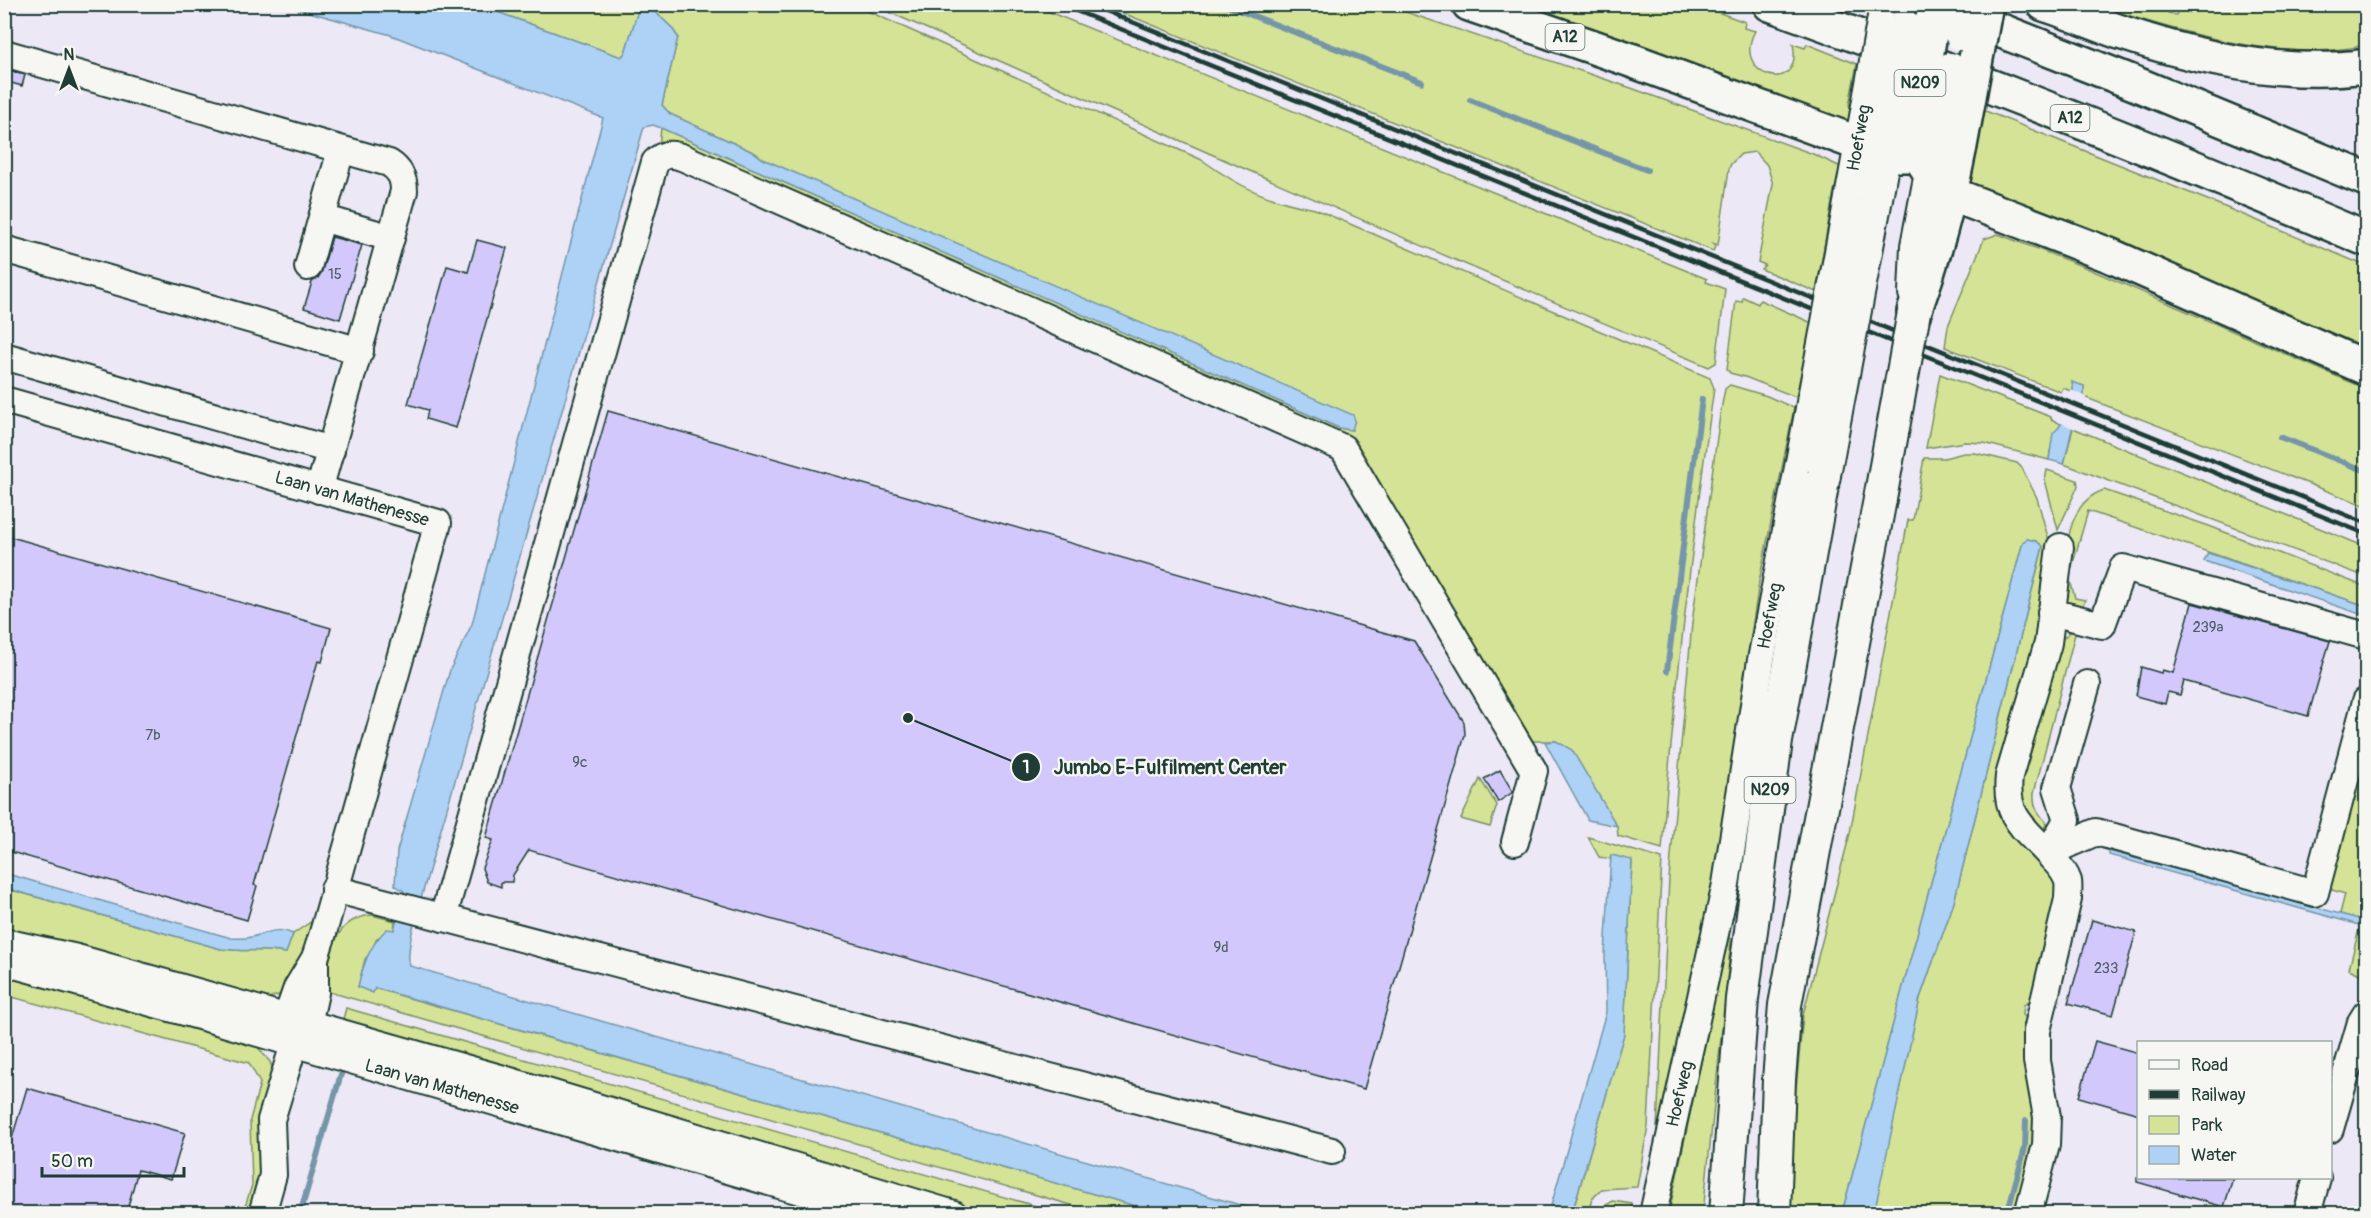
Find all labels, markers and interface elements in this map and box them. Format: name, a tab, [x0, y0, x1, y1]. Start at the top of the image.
road number: A12	[1546, 24, 1584, 50]
north arrow	[39, 39, 99, 99]
text: N	[64, 45, 75, 65]
road number: N209	[1894, 70, 1946, 96]
street label: Hoefweg	[1842, 103, 1876, 173]
road number: A12	[2050, 105, 2090, 131]
house number: 15	[328, 265, 342, 284]
street label: Laan van Mathenesse	[272, 466, 432, 532]
street label: Hoefweg	[1752, 581, 1788, 651]
house number: 239a	[2192, 618, 2224, 637]
house number: 7b	[145, 726, 161, 745]
callout: Jumbo E-Fulfilment Center	[1011, 748, 1298, 786]
house number: 9c	[572, 753, 588, 772]
text: Jumbo E-Fulfilment Center	[1054, 755, 1287, 780]
text: 1	[1022, 756, 1030, 779]
road number: N209	[1744, 777, 1796, 803]
house number: 9d	[1213, 938, 1229, 957]
house number: 233	[2094, 959, 2118, 978]
legend	[2137, 1041, 2332, 1179]
street label: Laan van Mathenesse	[362, 1054, 522, 1120]
text: Road	[2191, 1054, 2228, 1077]
street label: Hoefweg	[1661, 1059, 1699, 1129]
text: Railway	[2191, 1084, 2246, 1107]
text: Park	[2191, 1114, 2223, 1137]
scale bar	[42, 1140, 184, 1178]
text: Water	[2191, 1144, 2237, 1167]
text: 50 m	[51, 1150, 93, 1173]

